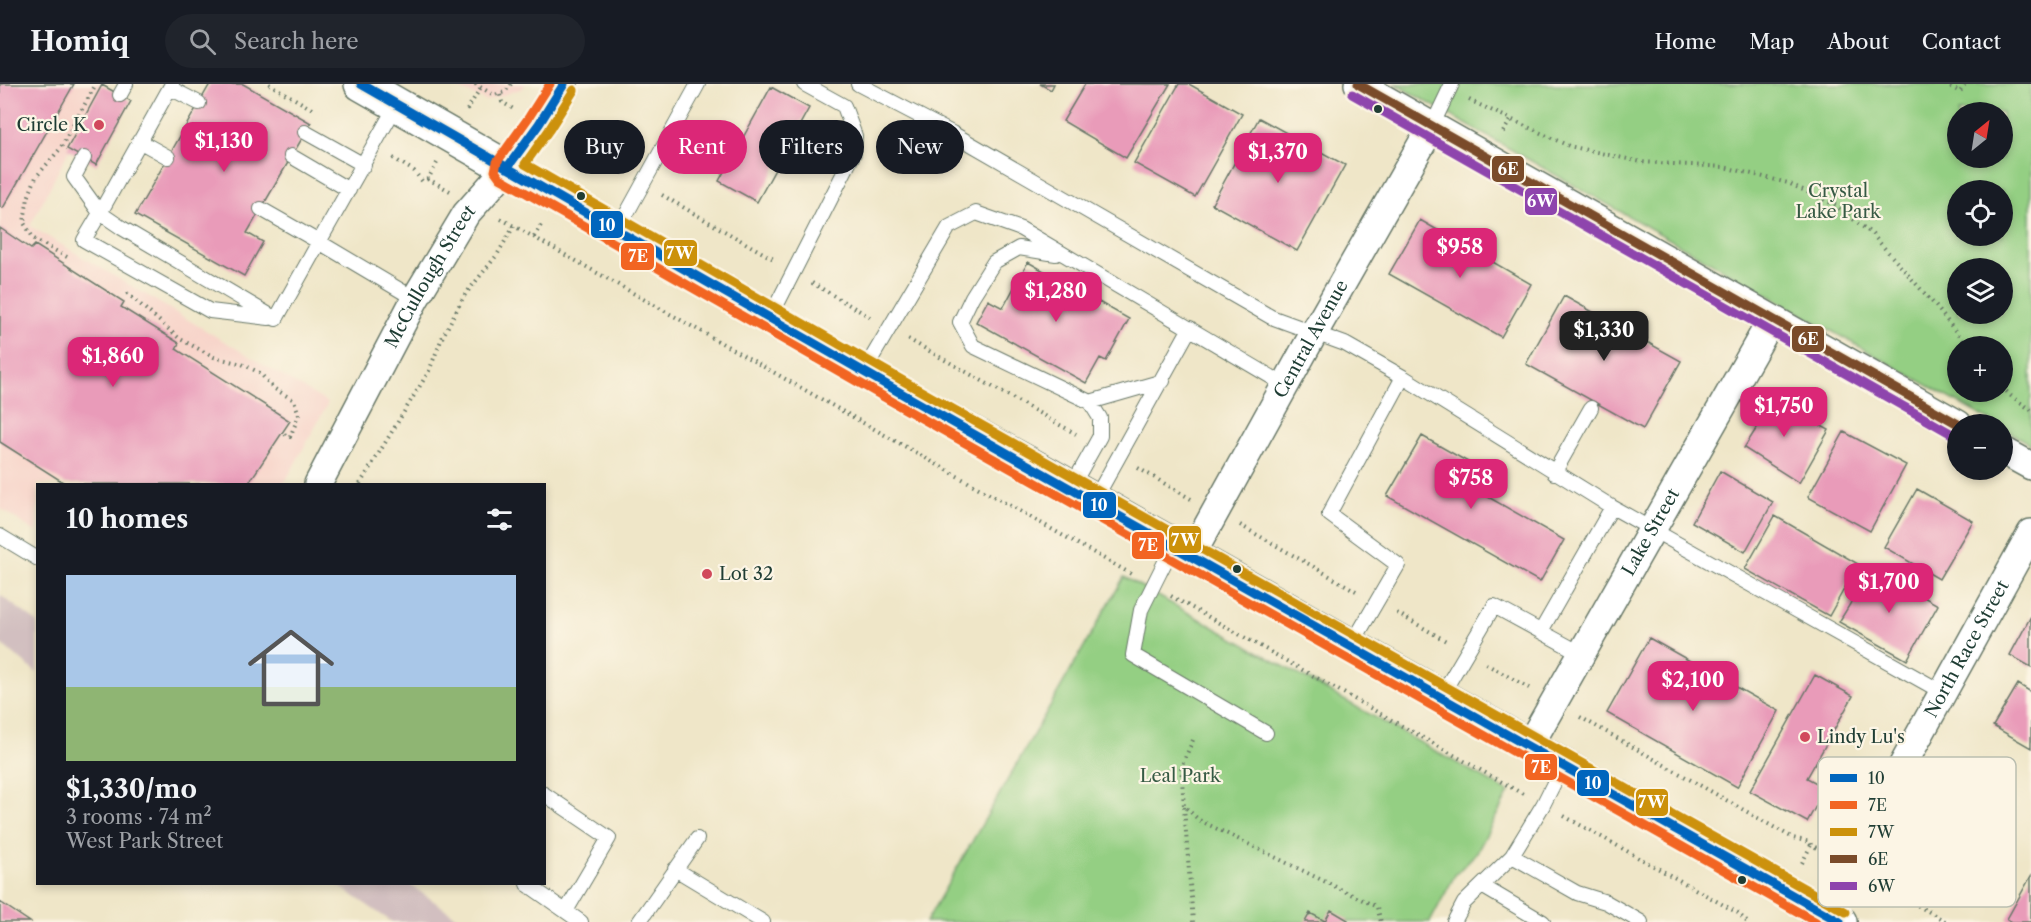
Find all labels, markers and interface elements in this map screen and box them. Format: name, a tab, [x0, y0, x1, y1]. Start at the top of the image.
search box	[165, 14, 585, 68]
text: Homiq	[30, 24, 129, 58]
icon: search	[186, 25, 219, 58]
text: Search here	[234, 28, 359, 55]
text: Home	[1655, 29, 1716, 54]
text: Map	[1749, 29, 1794, 54]
text: About	[1827, 29, 1889, 54]
text: Contact	[1922, 29, 2001, 54]
north arrow	[1947, 102, 2013, 168]
map controls	[1947, 102, 2013, 480]
unlabelled marker	[1372, 103, 1384, 115]
place label: Circle K	[17, 114, 88, 136]
marker: Circle K	[92, 118, 106, 132]
chip: Buy	[564, 120, 645, 174]
chip: Rent	[657, 120, 747, 174]
chip: Filters	[759, 120, 864, 174]
chip: New	[876, 120, 964, 174]
pin: $1,130	[175, 122, 273, 173]
text: $1,130	[195, 129, 253, 153]
pin: $1,370	[1229, 133, 1327, 184]
text: $1,370	[1248, 140, 1308, 164]
line badge: 6E	[1491, 155, 1525, 183]
text: 6E	[1497, 159, 1519, 179]
park label: Crystal Lake Park	[1796, 180, 1882, 223]
button: locate	[1947, 180, 2013, 246]
line badge: 6W	[1524, 187, 1558, 216]
unlabelled marker	[575, 190, 587, 202]
text: 6W	[1527, 191, 1556, 211]
street label: McCullough Street	[380, 200, 481, 352]
line badge: 10	[590, 210, 624, 239]
text: 10	[598, 215, 616, 235]
pin: $958	[1424, 228, 1496, 279]
text: $958	[1437, 235, 1483, 259]
line badge: 7W	[663, 239, 698, 267]
line badge: 7E	[620, 242, 655, 271]
text: 7W	[666, 243, 695, 263]
text: 7E	[628, 246, 648, 266]
button: layers	[1947, 258, 2013, 324]
pin: $1,280	[1007, 272, 1105, 323]
street label: Central Avenue	[1269, 276, 1353, 402]
text: $1,280	[1025, 279, 1087, 303]
pin: $1,330	[1555, 311, 1653, 362]
text: $1,330	[1573, 318, 1635, 342]
line badge: 6E	[1791, 325, 1825, 353]
text: 6E	[1797, 329, 1819, 349]
button: +	[1947, 336, 2013, 402]
pin: $1,860	[64, 337, 162, 388]
text: $1,860	[82, 344, 144, 368]
pin: $1,750	[1735, 387, 1833, 438]
text: $1,750	[1754, 394, 1814, 418]
button: −	[1947, 414, 2013, 480]
pin: $758	[1435, 459, 1507, 510]
text: $758	[1449, 466, 1493, 490]
street label: Lake Street	[1617, 484, 1685, 580]
line badge: 10	[1082, 491, 1117, 519]
text: 10	[1090, 495, 1108, 515]
text: 10 homes	[66, 503, 188, 535]
icon: filters	[483, 503, 516, 536]
line badge: 7W	[1168, 525, 1202, 554]
text: 7W	[1171, 530, 1200, 550]
line badge: 7E	[1131, 531, 1165, 560]
text: 7E	[1138, 535, 1158, 555]
place label: Lot 32	[719, 563, 773, 585]
unlabelled marker	[1231, 563, 1243, 575]
pin: $1,700	[1840, 563, 1938, 614]
marker: Lot 32	[700, 567, 714, 581]
text: $1,700	[1858, 570, 1920, 594]
street label: North Race Street	[1920, 576, 2014, 721]
icon: home	[237, 614, 345, 722]
pin: $2,100	[1644, 661, 1742, 712]
text: $2,100	[1662, 668, 1724, 692]
place label: Lindy Lu's	[1817, 726, 1905, 748]
marker: Lindy Lu's	[1798, 730, 1812, 744]
line badge: 7E	[1524, 753, 1558, 781]
text: 7E	[1531, 757, 1551, 777]
legend	[1818, 757, 2016, 907]
park label: Leal Park	[1140, 765, 1222, 787]
text: 10	[1868, 768, 1885, 788]
line badge: 10	[1576, 769, 1610, 797]
text: $1,330/mo	[66, 773, 197, 805]
text: 10	[1584, 773, 1602, 793]
line badge: 7W	[1635, 788, 1669, 817]
text: 7W	[1638, 792, 1667, 812]
text: 7E	[1868, 795, 1887, 815]
text: 3 rooms · 74 m²	[66, 805, 212, 829]
text: 7W	[1868, 822, 1895, 842]
text: West Park Street	[66, 829, 223, 853]
text: 6E	[1868, 849, 1888, 869]
unlabelled marker	[1736, 874, 1748, 886]
text: 6W	[1868, 876, 1895, 896]

